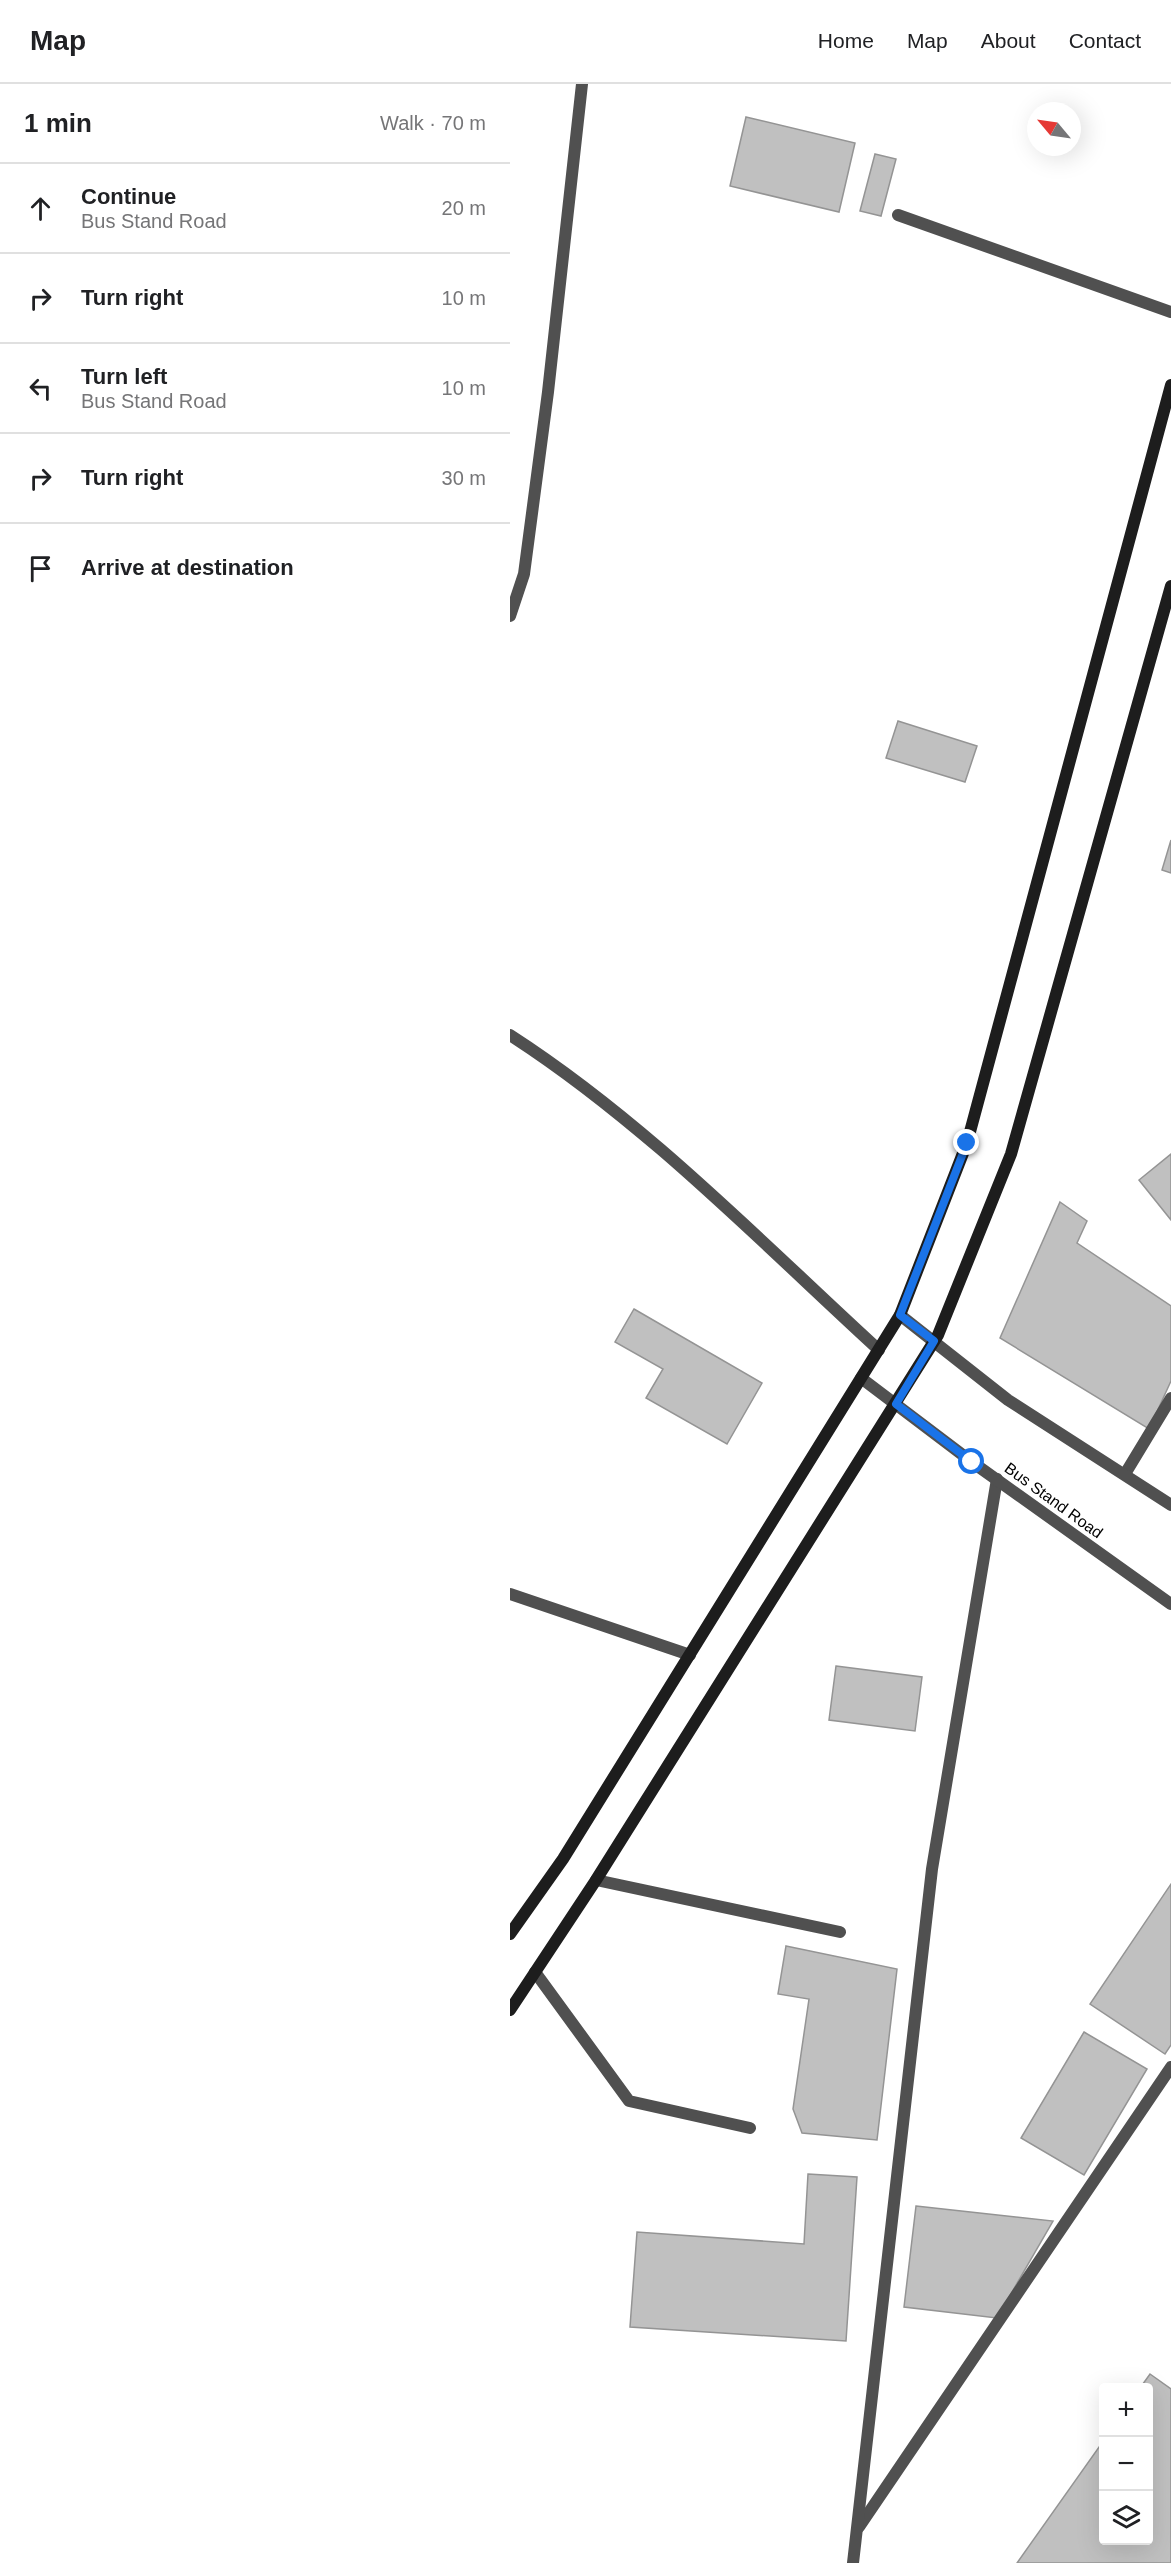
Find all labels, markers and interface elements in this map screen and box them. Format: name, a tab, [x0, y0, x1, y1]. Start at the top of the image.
text: Map	[30, 25, 86, 56]
text: Home	[818, 29, 874, 52]
text: Map	[907, 29, 948, 52]
text: About	[981, 29, 1036, 52]
text: Contact	[1069, 29, 1141, 52]
north arrow	[1027, 102, 1081, 156]
text: 1 min	[24, 108, 92, 138]
text: Walk · 70 m	[380, 112, 486, 134]
text: Continue	[81, 184, 176, 209]
icon: ahead	[24, 192, 57, 225]
text: 20 m	[442, 197, 486, 219]
text: Bus Stand Road	[81, 210, 227, 232]
icon: right	[24, 282, 57, 315]
text: Turn right	[81, 285, 183, 310]
text: 10 m	[442, 287, 486, 309]
text: Turn left	[81, 364, 167, 389]
icon: left	[24, 372, 57, 405]
text: 10 m	[442, 377, 486, 399]
text: Bus Stand Road	[81, 390, 227, 412]
icon: right	[24, 462, 57, 495]
text: Turn right	[81, 465, 183, 490]
text: 30 m	[442, 467, 486, 489]
icon: arrive	[24, 552, 57, 585]
text: Arrive at destination	[81, 555, 294, 580]
route end	[953, 1129, 979, 1155]
route start	[958, 1448, 984, 1474]
street label: Bus Stand Road	[1002, 1459, 1106, 1542]
map controls	[1099, 2383, 1153, 2545]
button: +	[1099, 2383, 1153, 2437]
button: −	[1099, 2437, 1153, 2491]
button: layers	[1099, 2491, 1153, 2545]

